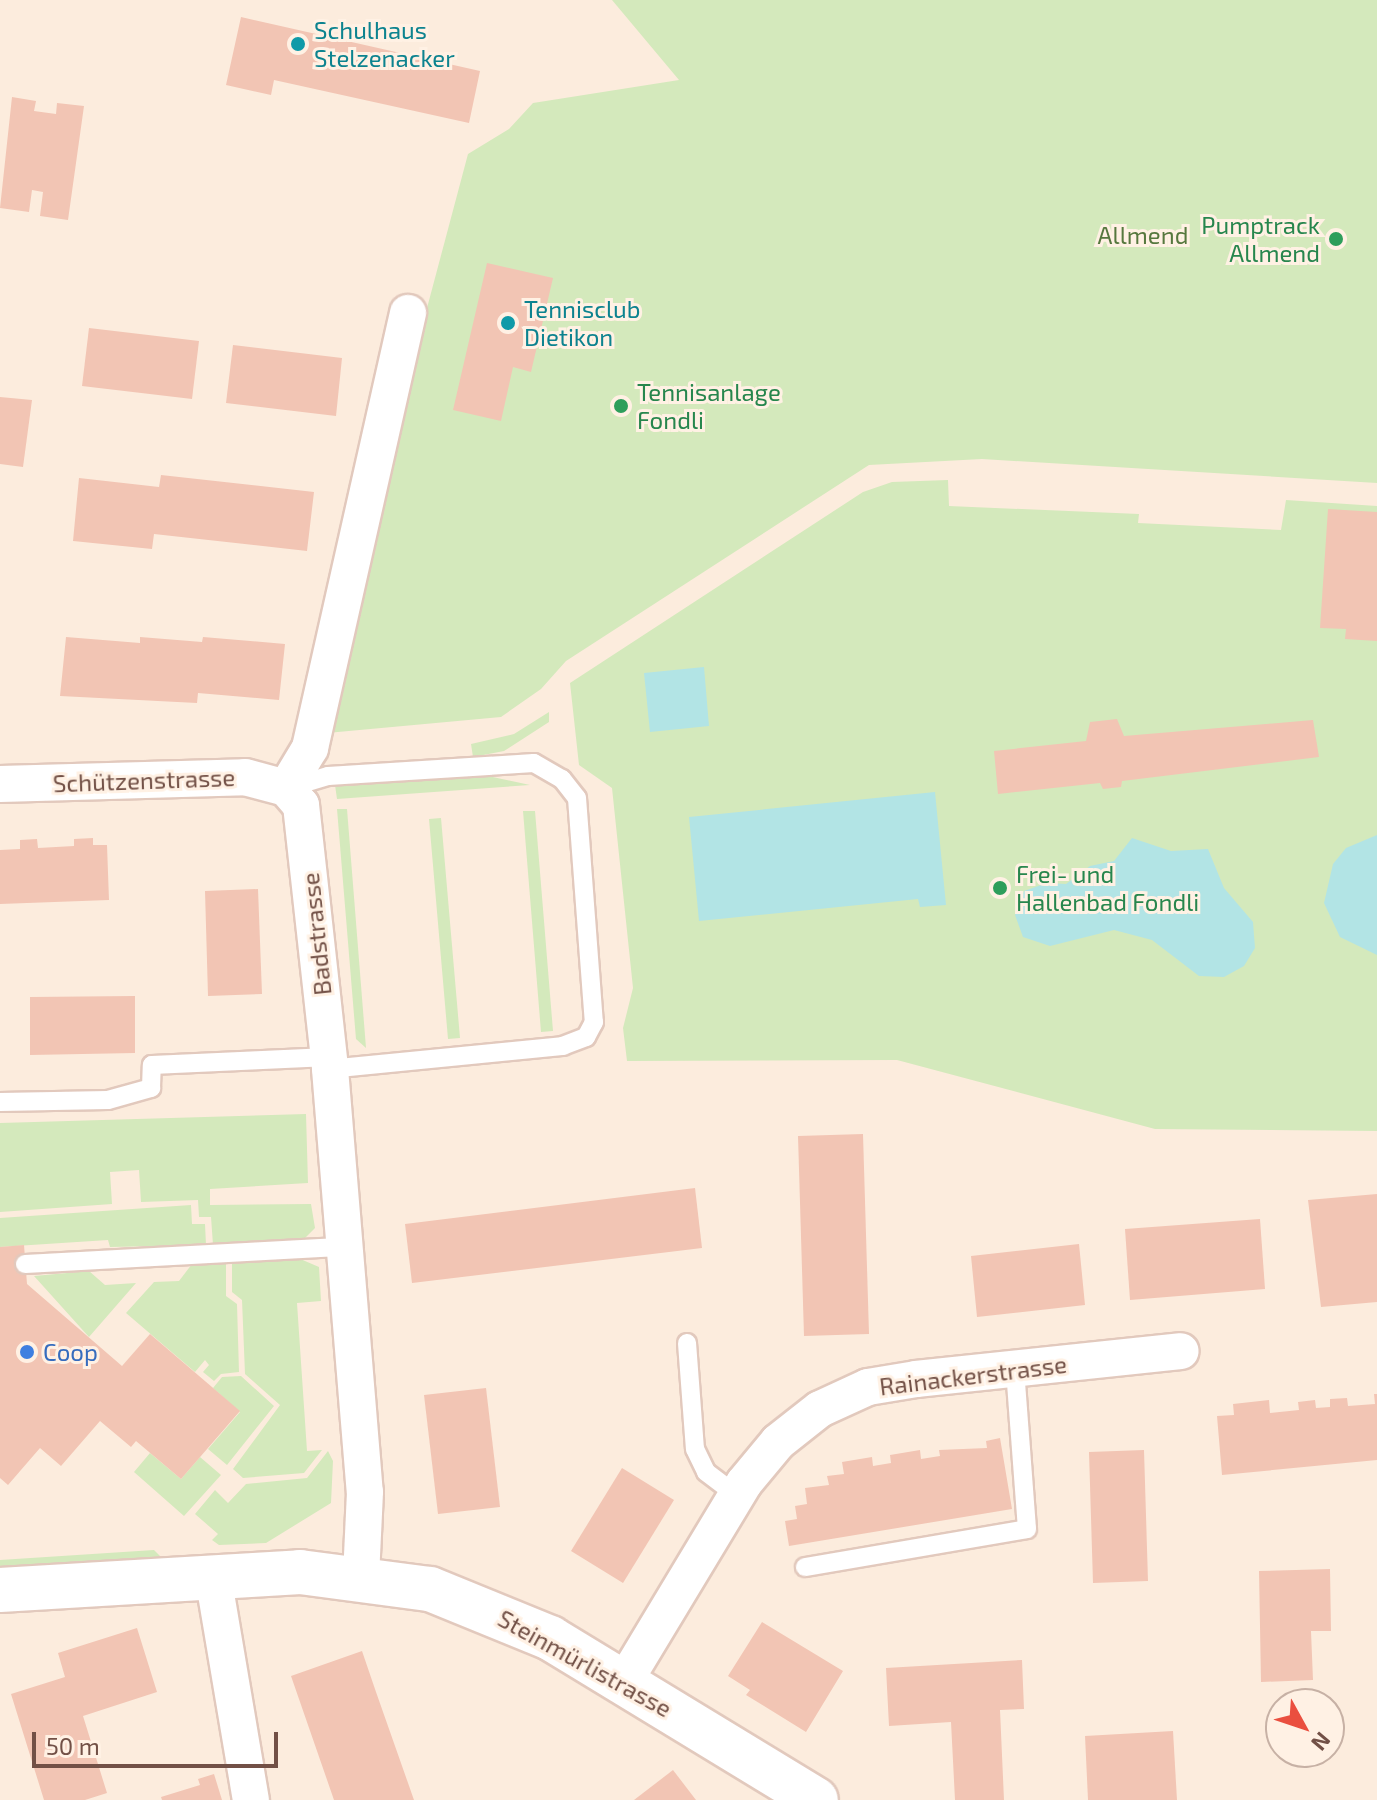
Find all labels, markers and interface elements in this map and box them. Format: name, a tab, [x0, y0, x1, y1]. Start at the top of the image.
place label: Schulhaus Stelzenacker	[314, 16, 455, 72]
marker: Schulhaus Stelzenacker	[289, 35, 307, 53]
place label: Pumptrack Allmend	[1201, 211, 1320, 267]
park label: Allmend	[1098, 221, 1188, 249]
marker: Pumptrack Allmend	[1327, 230, 1345, 248]
place label: Tennisclub Dietikon	[524, 295, 640, 351]
marker: Tennisclub Dietikon	[499, 314, 517, 332]
place label: Tennisanlage Fondli	[637, 378, 781, 434]
marker: Tennisanlage Fondli	[612, 397, 630, 415]
street label: Schützenstrasse	[52, 762, 236, 798]
place label: Frei- und Hallenbad Fondli	[1016, 860, 1199, 916]
street label: Badstrasse	[295, 871, 337, 997]
marker: Frei- und Hallenbad Fondli	[991, 879, 1009, 897]
place label: Coop	[43, 1338, 98, 1366]
marker: Coop	[18, 1343, 36, 1361]
street label: Rainackerstrasse	[878, 1349, 1068, 1401]
street label: Steinmürlistrasse	[493, 1603, 677, 1723]
north arrow	[1265, 1688, 1345, 1768]
scale bar	[36, 1716, 282, 1766]
text: N	[1307, 1728, 1337, 1757]
text: 50 m	[46, 1731, 100, 1760]

